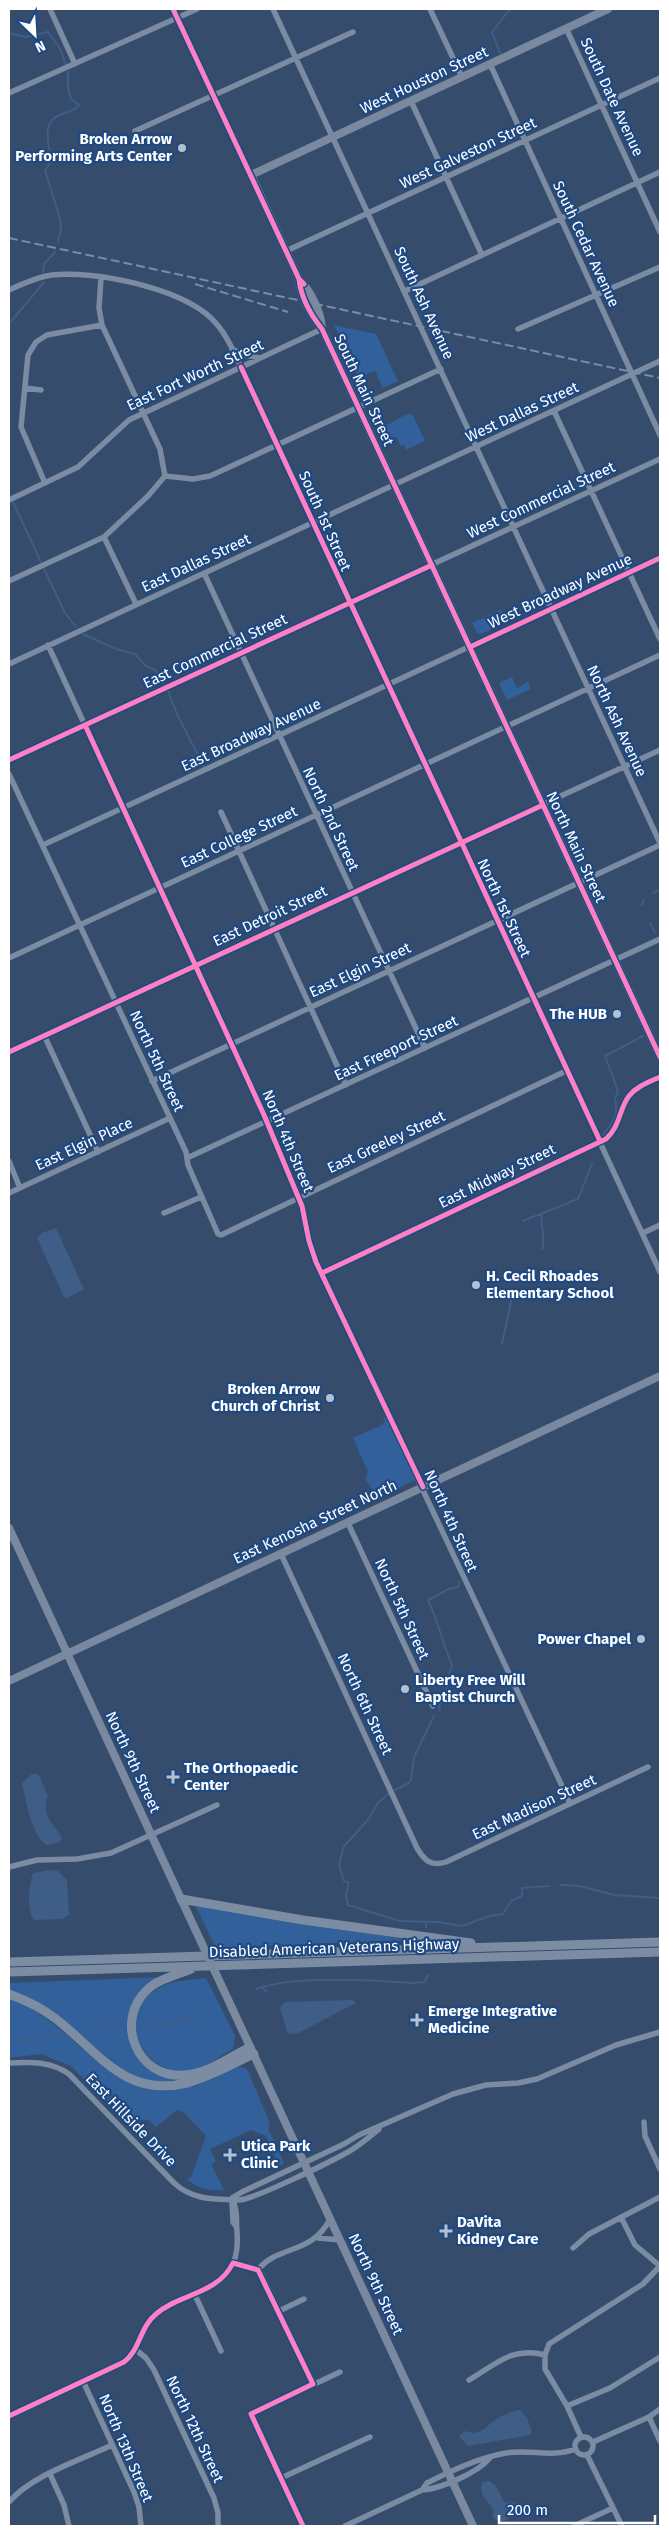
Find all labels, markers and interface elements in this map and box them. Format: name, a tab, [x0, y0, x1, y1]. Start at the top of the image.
north arrow	[10, 10, 60, 60]
street label: South Date Avenue	[577, 35, 647, 159]
text: N	[32, 37, 48, 56]
street label: West Houston Street	[357, 42, 491, 118]
street label: West Galveston Street	[397, 113, 540, 193]
place label: Broken Arrow Performing Arts Center	[15, 130, 173, 165]
marker: Broken Arrow Performing Arts Center	[176, 142, 188, 154]
street label: South Cedar Avenue	[549, 178, 623, 310]
street label: South Ash Avenue	[390, 244, 458, 362]
street label: South Main Street	[330, 331, 398, 449]
street label: East Fort Worth Street	[124, 335, 267, 415]
street label: West Dallas Street	[463, 378, 582, 446]
street label: West Commercial Street	[464, 457, 618, 542]
street label: South 1st Street	[295, 468, 355, 574]
street label: East Dallas Street	[139, 530, 254, 596]
street label: West Broadway Avenue	[485, 550, 635, 632]
street label: East Commercial Street	[140, 609, 290, 692]
street label: North Ash Avenue	[583, 662, 651, 780]
street label: East Broadway Avenue	[178, 695, 324, 775]
street label: North 2nd Street	[299, 764, 363, 874]
street label: North Main Street	[542, 789, 610, 906]
street label: East College Street	[178, 802, 301, 872]
street label: North 1st Street	[473, 856, 535, 961]
street label: East Detroit Street	[210, 881, 330, 950]
street label: East Elgin Street	[306, 938, 414, 1001]
place label: The HUB	[549, 1005, 607, 1023]
street label: North 5th Street	[126, 1008, 188, 1115]
marker: The HUB	[611, 1008, 623, 1020]
street label: East Freeport Street	[331, 1011, 461, 1085]
street label: North 4th Street	[258, 1087, 318, 1196]
street label: East Greeley Street	[324, 1107, 448, 1177]
street label: East Elgin Place	[32, 1114, 136, 1174]
street label: East Midway Street	[436, 1140, 559, 1212]
place label: H. Cecil Rhoades Elementary School	[486, 1267, 614, 1302]
marker: H. Cecil Rhoades Elementary School	[470, 1279, 482, 1291]
place label: Broken Arrow Church of Christ	[211, 1380, 321, 1415]
marker: Broken Arrow Church of Christ	[324, 1392, 336, 1404]
street label: North 4th Street	[420, 1467, 482, 1575]
street label: East Kenosha Street North	[230, 1476, 400, 1568]
street label: North 5th Street	[371, 1556, 433, 1663]
place label: Power Chapel	[538, 1630, 632, 1648]
marker: Power Chapel	[635, 1633, 647, 1645]
street label: North 6th Street	[334, 1650, 397, 1758]
place label: Liberty Free Will Baptist Church	[415, 1671, 526, 1706]
marker: Liberty Free Will Baptist Church	[399, 1683, 411, 1695]
street label: North 9th Street	[102, 1708, 165, 1816]
place label: The Orthopaedic Center	[184, 1759, 299, 1794]
marker: The Orthopaedic Center	[166, 1770, 180, 1784]
street label: East Madison Street	[469, 1770, 599, 1844]
street label: Disabled American Veterans Highway	[209, 1935, 460, 1961]
place label: Emerge Integrative Medicine	[428, 2002, 557, 2037]
marker: Emerge Integrative Medicine	[410, 2013, 424, 2027]
street label: East Hillside Drive	[82, 2070, 180, 2170]
place label: Utica Park Clinic	[241, 2137, 311, 2172]
marker: Utica Park Clinic	[223, 2148, 237, 2162]
place label: DaVita Kidney Care	[457, 2213, 538, 2248]
marker: DaVita Kidney Care	[439, 2224, 453, 2238]
street label: North 9th Street	[345, 2230, 408, 2338]
street label: North 12th Street	[162, 2373, 228, 2486]
street label: North 13th Street	[95, 2391, 157, 2505]
scale bar	[499, 2492, 655, 2524]
text: 200 m	[507, 2501, 548, 2519]

